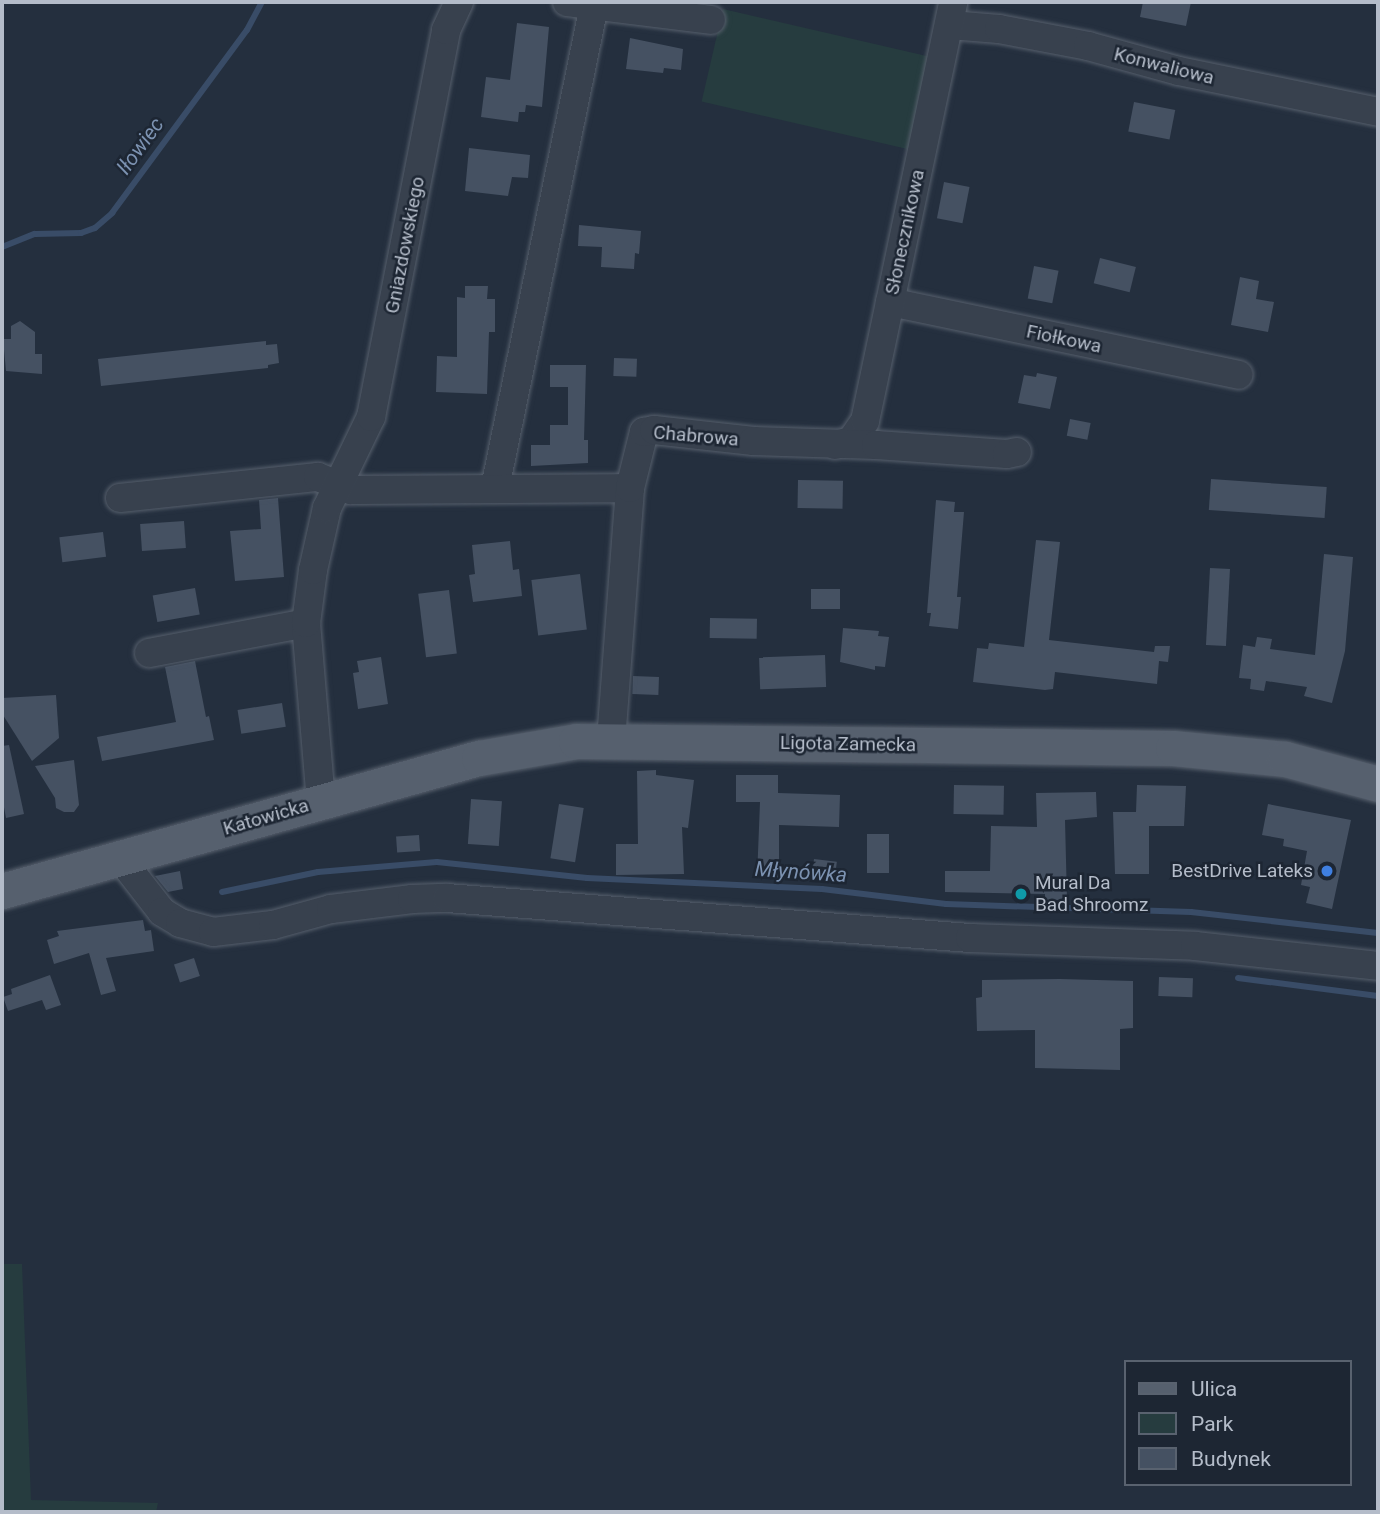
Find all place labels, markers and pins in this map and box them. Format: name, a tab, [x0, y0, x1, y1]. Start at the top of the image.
place label: BestDrive Lateks	[1171, 860, 1313, 882]
marker: BestDrive Lateks	[1319, 863, 1335, 879]
place label: Mural Da Bad Shroomz	[1035, 872, 1148, 916]
marker: Mural Da Bad Shroomz	[1013, 886, 1029, 902]

